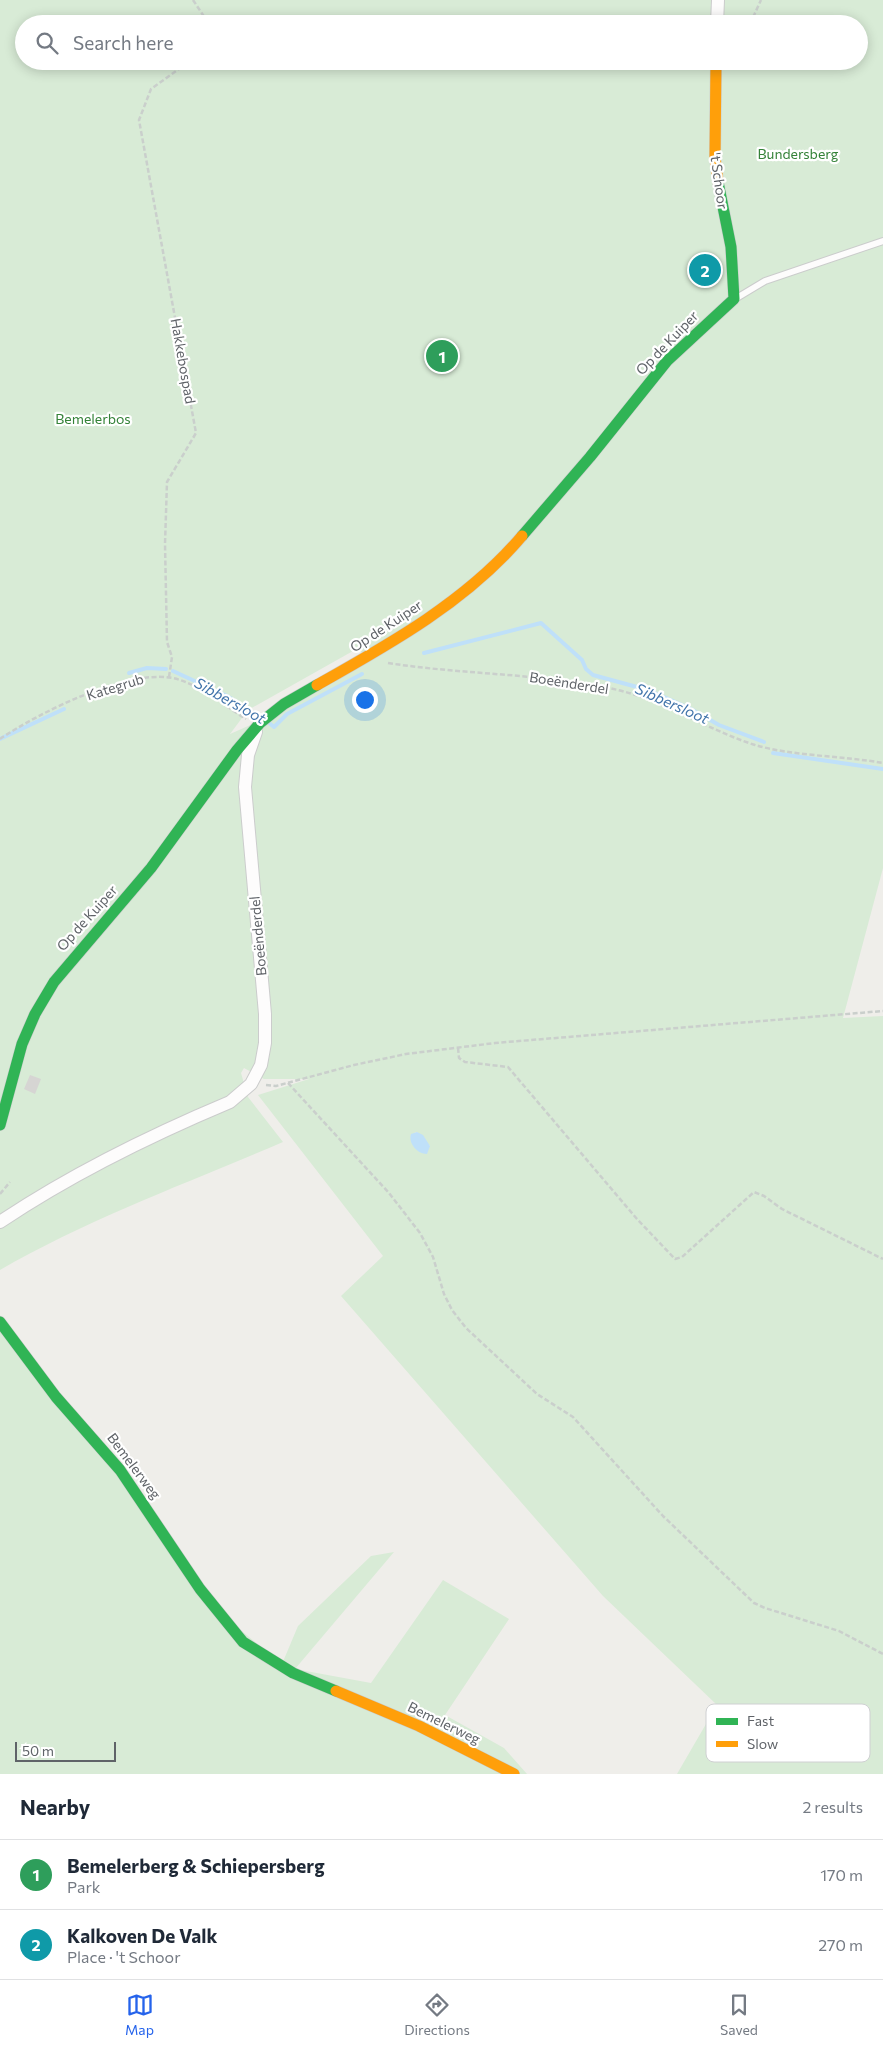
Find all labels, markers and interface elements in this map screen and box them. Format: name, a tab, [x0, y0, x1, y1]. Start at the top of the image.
search box	[15, 15, 868, 70]
icon: search	[33, 29, 61, 57]
text: Search here	[73, 31, 173, 54]
park label: Bundersberg	[758, 145, 839, 162]
street label: 't Schoor	[707, 152, 732, 211]
pin: 2	[689, 251, 721, 289]
street label: Op de Kuiper	[632, 307, 702, 378]
street label: Hakkebospad	[168, 317, 199, 405]
pin: 1	[426, 337, 458, 375]
park label: Bemelerbos	[55, 410, 131, 427]
street label: Op de Kuiper	[347, 596, 425, 655]
street label: Boeënderdel	[528, 668, 610, 697]
street label: Kategrub	[84, 670, 146, 703]
water label: Sibbersloot	[192, 673, 270, 727]
water label: Sibbersloot	[633, 679, 713, 728]
your location	[352, 687, 378, 713]
street label: Op de Kuiper	[53, 881, 121, 954]
street label: Boeënderdel	[246, 895, 269, 977]
street label: Bemelerweg	[104, 1429, 165, 1502]
street label: Bemelerweg	[405, 1698, 484, 1748]
legend	[706, 1704, 870, 1762]
text: Fast	[747, 1712, 774, 1729]
text: Slow	[747, 1735, 778, 1752]
scale bar	[15, 1739, 116, 1762]
text: 50 m	[22, 1742, 54, 1759]
text: Nearby	[20, 1794, 90, 1819]
text: 2 results	[802, 1797, 863, 1816]
text: Bemelerberg & Schiepersberg	[67, 1854, 325, 1877]
text: 1	[32, 1865, 40, 1884]
text: 170 m	[820, 1865, 863, 1884]
text: Park	[67, 1877, 100, 1896]
text: Kalkoven De Valk	[67, 1924, 217, 1947]
text: 2	[31, 1935, 41, 1954]
text: 270 m	[818, 1935, 863, 1954]
text: Place · 't Schoor	[67, 1947, 181, 1966]
tab: Map	[125, 1991, 154, 2038]
tab: Directions	[404, 1991, 470, 2038]
tab: Saved	[720, 1991, 758, 2038]

